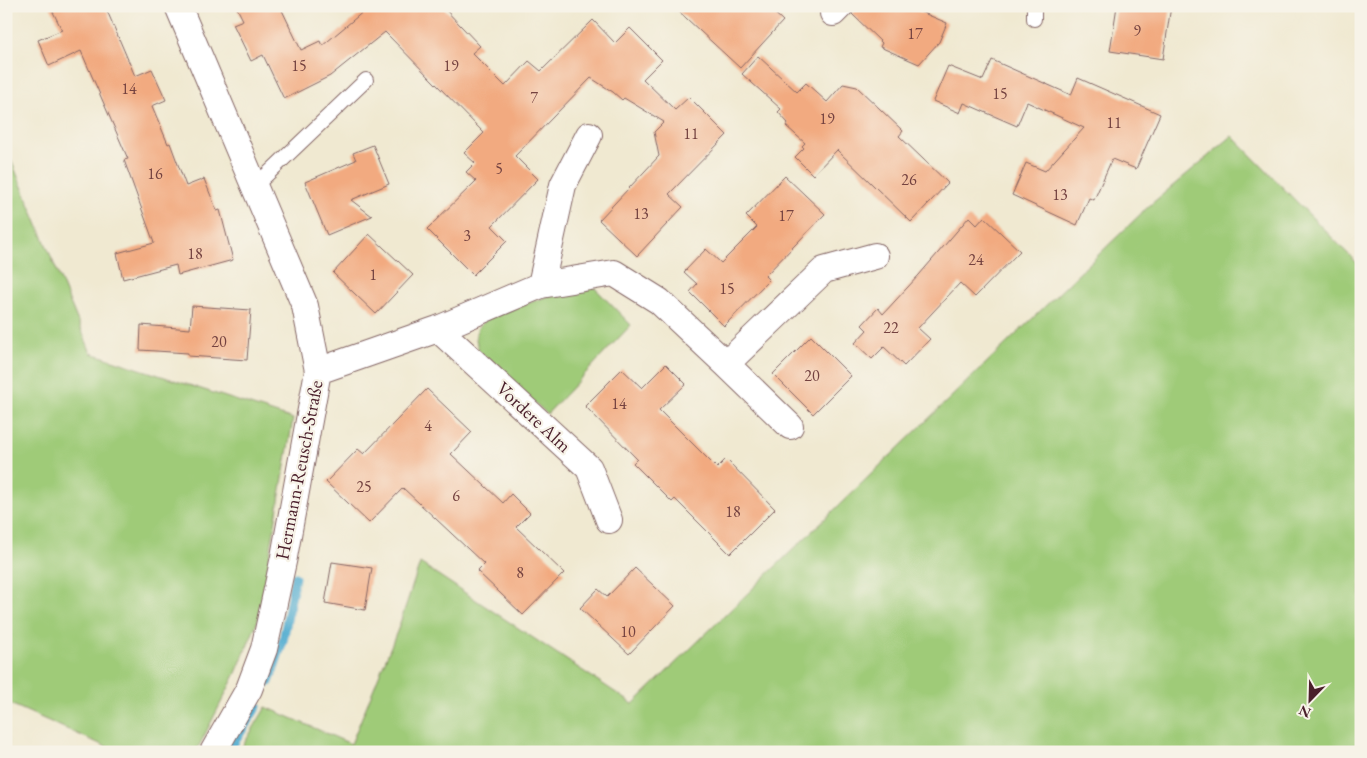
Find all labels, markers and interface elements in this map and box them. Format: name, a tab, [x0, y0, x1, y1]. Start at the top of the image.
house number: 9	[1133, 20, 1141, 41]
house number: 17	[907, 23, 923, 44]
house number: 15	[291, 55, 307, 76]
house number: 19	[443, 55, 459, 76]
house number: 14	[121, 78, 137, 99]
house number: 15	[992, 83, 1008, 104]
house number: 7	[530, 87, 538, 108]
house number: 19	[819, 108, 835, 129]
house number: 11	[1106, 112, 1122, 133]
house number: 11	[683, 123, 699, 144]
house number: 5	[495, 158, 503, 179]
house number: 16	[147, 163, 163, 184]
house number: 26	[901, 169, 917, 190]
house number: 13	[1052, 184, 1068, 205]
house number: 13	[633, 203, 649, 224]
house number: 17	[778, 205, 794, 226]
house number: 3	[463, 225, 471, 246]
house number: 18	[187, 243, 203, 264]
house number: 24	[968, 249, 984, 270]
house number: 1	[369, 264, 377, 285]
house number: 15	[719, 278, 735, 299]
house number: 22	[883, 317, 899, 338]
house number: 20	[211, 331, 227, 352]
house number: 20	[804, 365, 820, 386]
street label: Vordere Alm	[491, 376, 577, 458]
street label: Hermann-Reusch-Straße	[269, 378, 329, 562]
house number: 14	[611, 393, 627, 414]
house number: 4	[424, 415, 432, 436]
house number: 25	[356, 476, 372, 497]
house number: 6	[452, 485, 460, 506]
house number: 18	[725, 501, 741, 522]
house number: 8	[516, 562, 524, 583]
house number: 10	[620, 621, 636, 642]
north arrow	[1284, 676, 1334, 726]
text: N	[1296, 701, 1314, 722]

